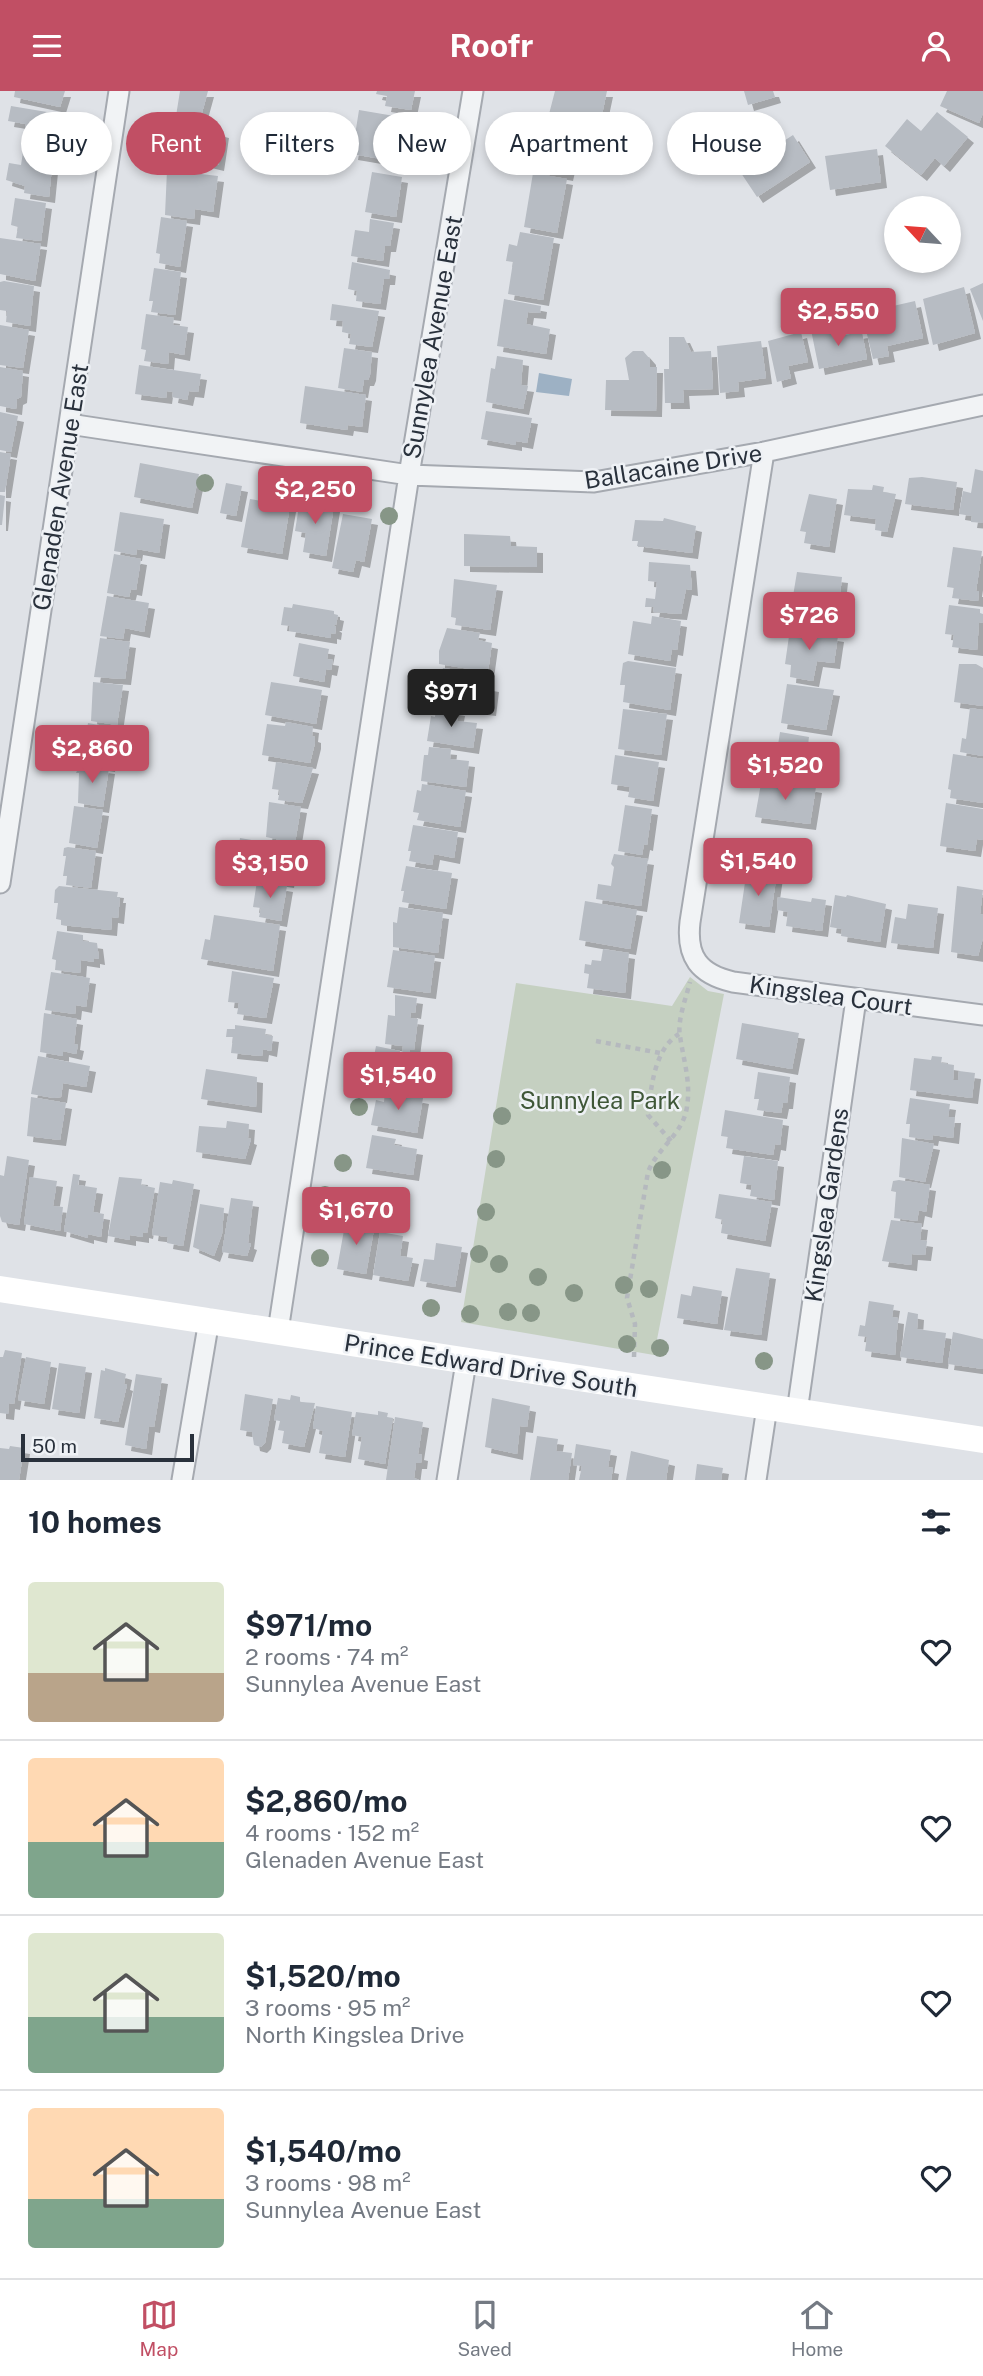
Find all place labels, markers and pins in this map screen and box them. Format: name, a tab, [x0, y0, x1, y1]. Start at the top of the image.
pin: $2,550	[781, 289, 895, 348]
pin: $2,250	[258, 467, 372, 526]
pin: $726	[768, 593, 850, 652]
pin: $971	[410, 669, 492, 729]
pin: $2,860	[35, 725, 149, 785]
pin: $1,520	[728, 743, 842, 802]
pin: $1,540	[701, 839, 815, 898]
pin: $3,150	[213, 841, 327, 900]
pin: $1,540	[341, 1053, 455, 1112]
pin: $1,670	[299, 1187, 413, 1247]

